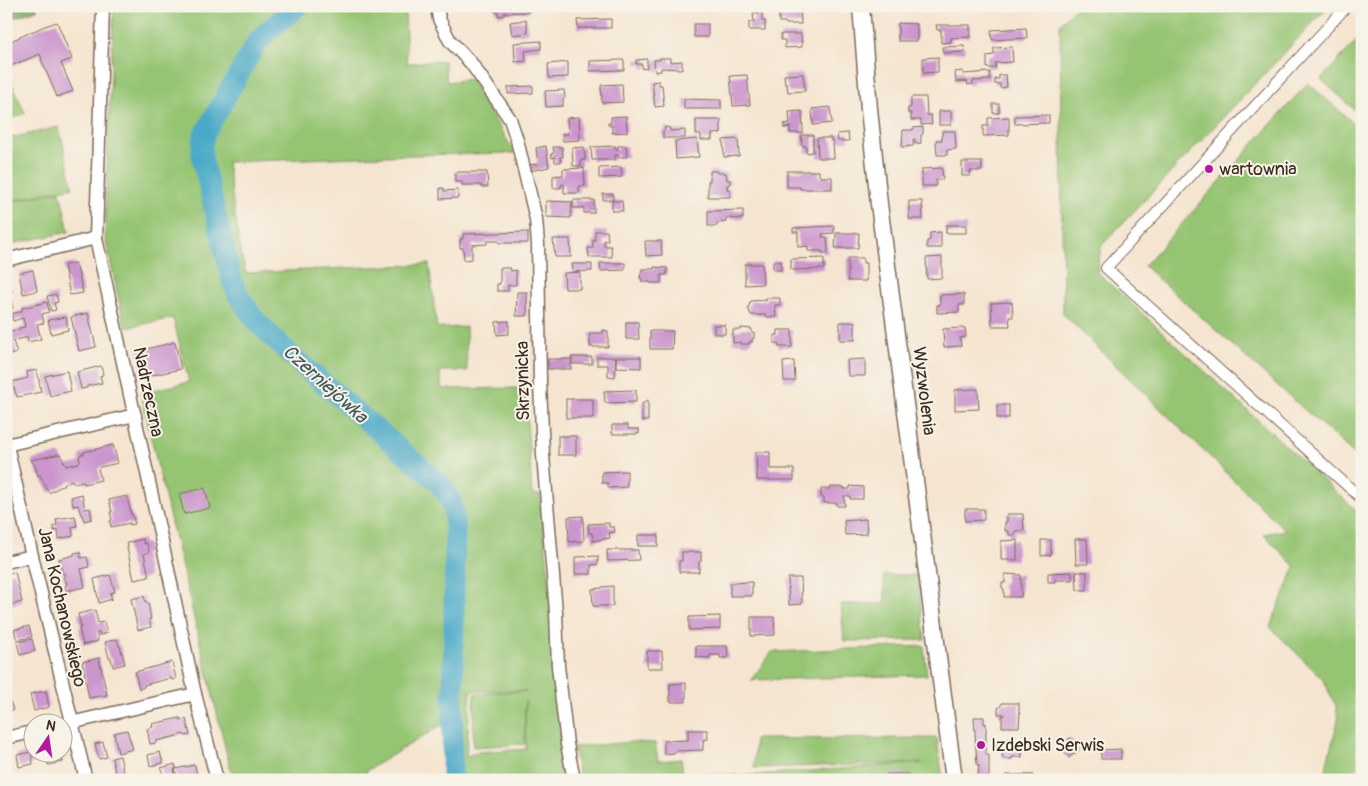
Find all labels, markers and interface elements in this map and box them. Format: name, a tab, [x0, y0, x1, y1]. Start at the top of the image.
place label: wartownia	[1219, 158, 1297, 181]
marker: wartownia	[1203, 163, 1215, 175]
water label: Czerniejówka	[278, 340, 373, 429]
street label: Skrzynicka	[511, 341, 535, 421]
street label: Nadrzeczna	[127, 345, 169, 439]
street label: Wyzwolenia	[907, 346, 941, 436]
street label: Jana Kochanowskiego	[32, 525, 92, 690]
north arrow	[22, 714, 72, 764]
text: N	[44, 716, 57, 735]
place label: Izdebski Serwis	[991, 734, 1104, 757]
marker: Izdebski Serwis	[975, 739, 987, 751]

